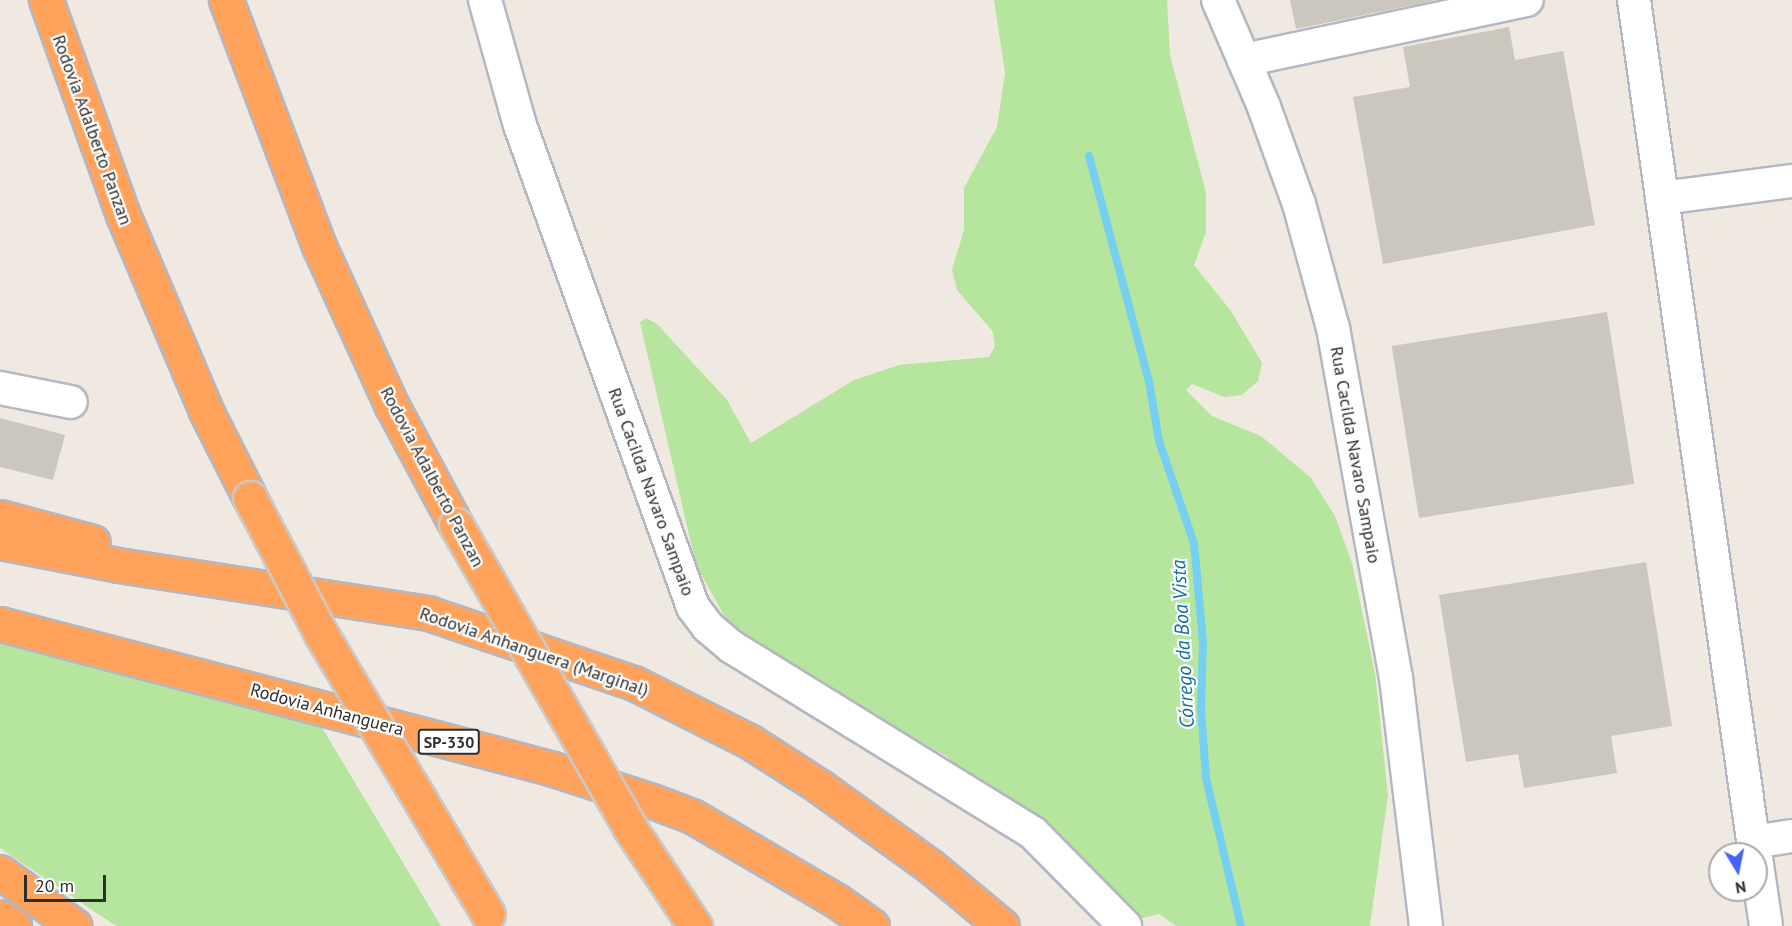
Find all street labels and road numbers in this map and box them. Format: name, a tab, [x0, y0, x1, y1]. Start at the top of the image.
street label: Rodovia Adalberto Panzan	[47, 32, 137, 228]
street label: Rua Cacilda Navaro Sampaio	[1325, 345, 1385, 565]
street label: Rodovia Adalberto Panzan	[375, 383, 489, 571]
street label: Rua Cacilda Navaro Sampaio	[603, 385, 699, 599]
street label: Rodovia Anhanguera (Marginal)	[417, 603, 651, 701]
street label: Rodovia Anhanguera	[248, 679, 406, 741]
road number: SP-330	[418, 729, 480, 755]

